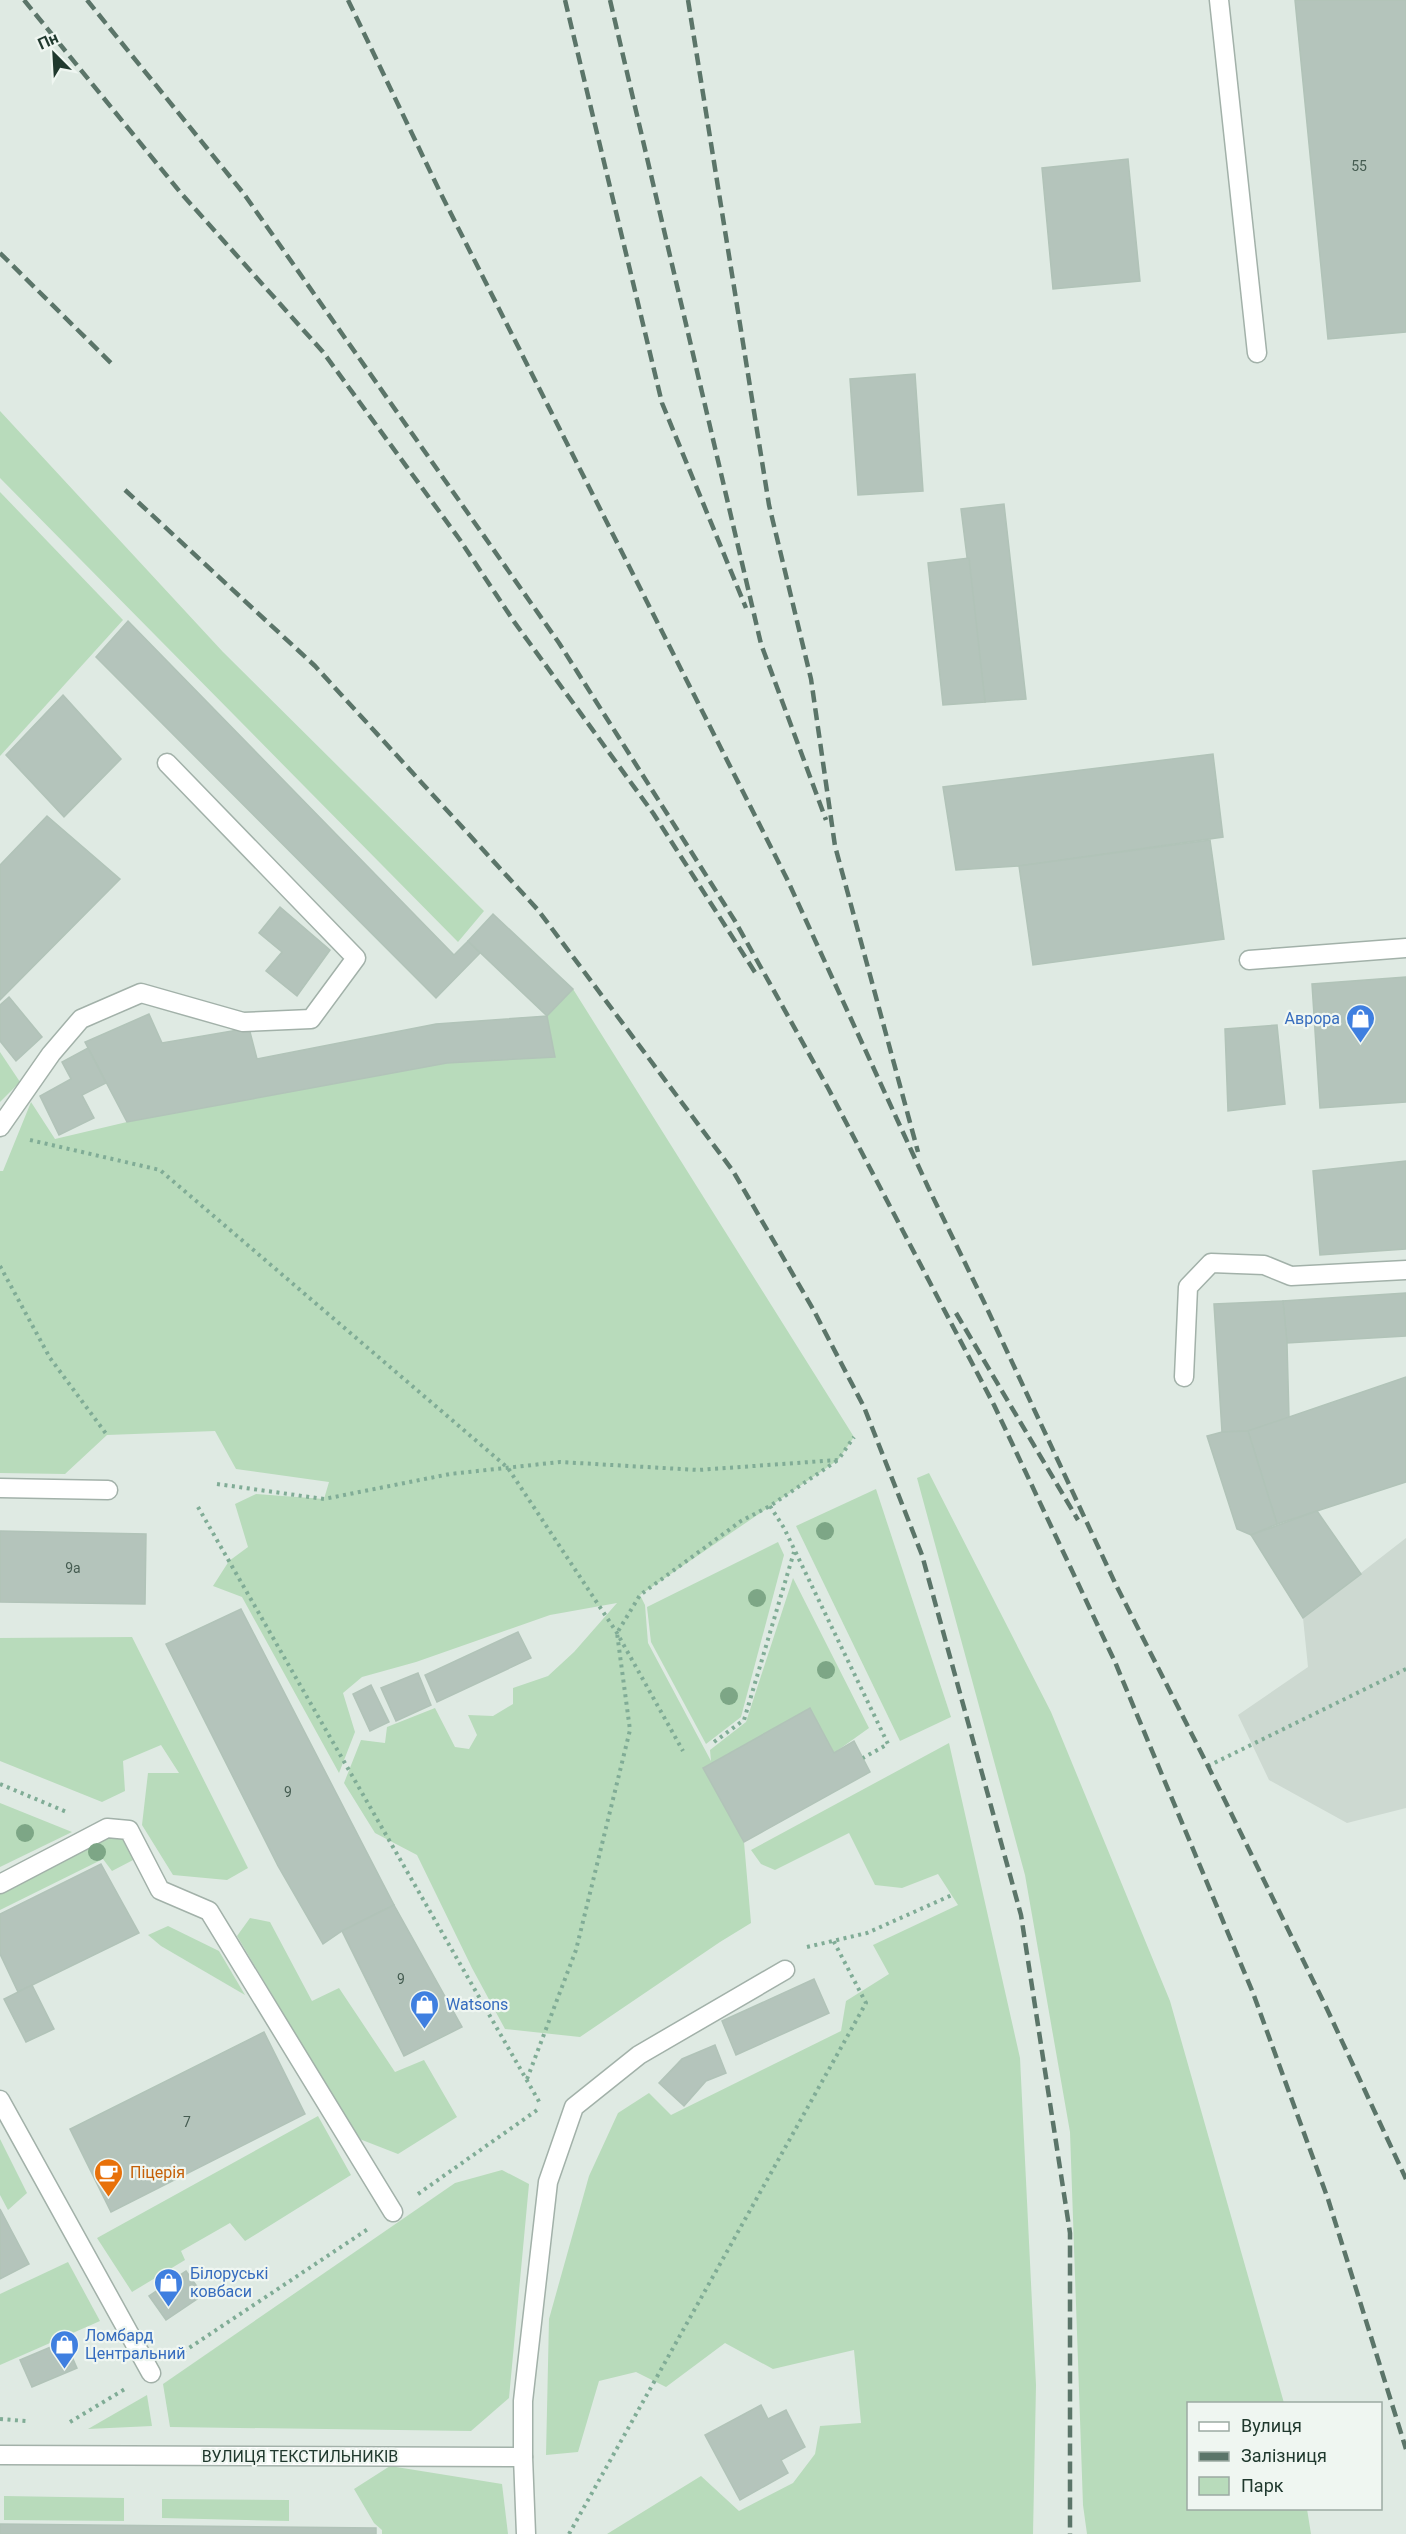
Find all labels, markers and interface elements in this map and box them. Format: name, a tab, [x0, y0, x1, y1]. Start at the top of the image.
north arrow	[24, 24, 84, 84]
text: Пн	[35, 28, 61, 54]
house number: 55	[1351, 158, 1367, 174]
shop icon: Аврора	[1345, 1002, 1377, 1044]
place label: Аврора	[1285, 1009, 1340, 1028]
house number: 9а	[65, 1560, 81, 1576]
house number: 9	[284, 1784, 292, 1800]
house number: 9	[397, 1971, 405, 1987]
shop icon: Watsons	[409, 1988, 441, 2030]
place label: Watsons	[446, 1995, 508, 2014]
house number: 7	[183, 2114, 191, 2130]
cafe icon: Піцерія	[93, 2156, 125, 2198]
place label: Піцерія	[130, 2163, 185, 2182]
place label: Білоруські ковбаси	[190, 2264, 268, 2301]
shop icon: Білоруські ковбаси	[153, 2266, 185, 2308]
place label: Ломбард Центральний	[85, 2326, 185, 2363]
shop icon: Ломбард Центральний	[48, 2328, 80, 2370]
legend	[1187, 2402, 1382, 2510]
text: Вулиця	[1241, 2415, 1302, 2436]
text: Залізниця	[1241, 2445, 1327, 2466]
street label: ВУЛИЦЯ ТЕКСТИЛЬНИКІВ	[202, 2447, 398, 2466]
text: Парк	[1241, 2475, 1284, 2496]

